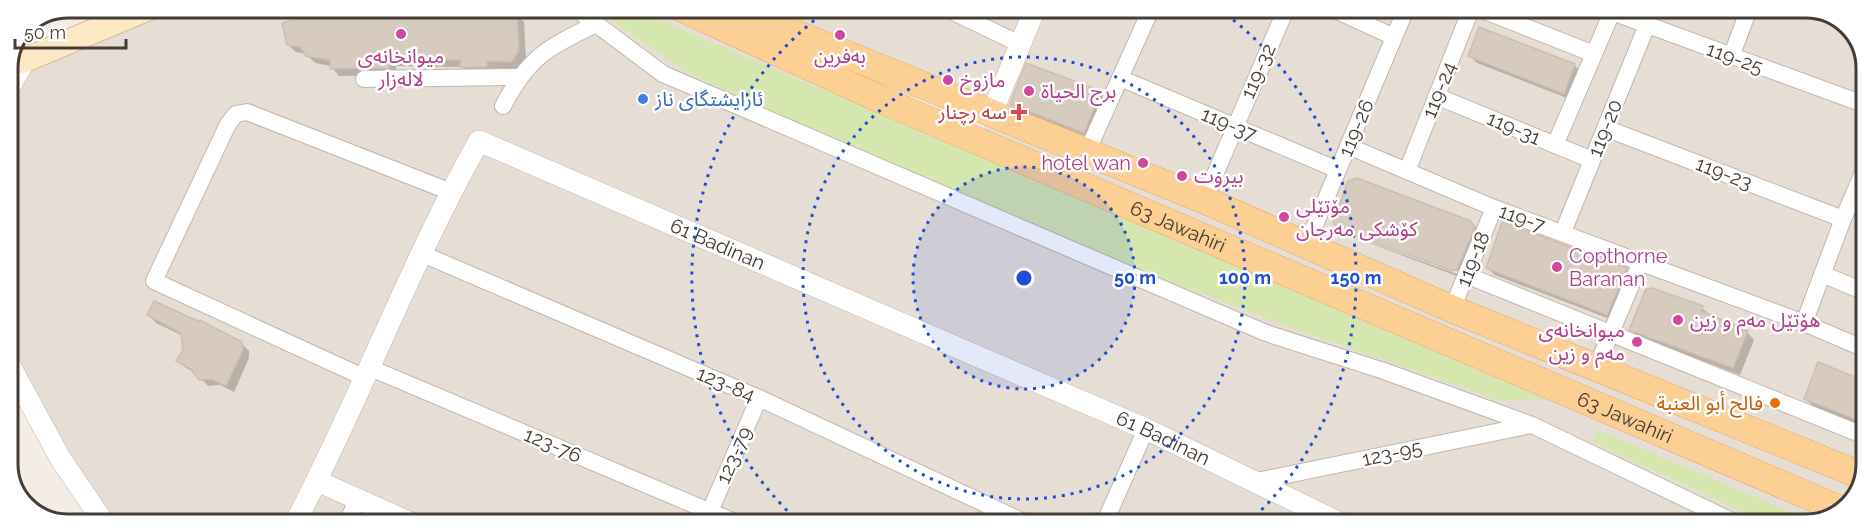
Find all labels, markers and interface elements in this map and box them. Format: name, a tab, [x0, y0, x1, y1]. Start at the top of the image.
scale bar	[15, 12, 126, 50]
text: 50 m	[24, 22, 66, 43]
marker: میوانخانەی لالەزار	[394, 27, 408, 41]
marker: بەفرین	[833, 28, 847, 42]
street label: 119-25	[1703, 37, 1767, 79]
street label: 119-32	[1235, 40, 1281, 102]
place label: میوانخانەی لالەزار	[358, 44, 444, 91]
place label: بەفرین	[814, 44, 866, 68]
street label: 119-24	[1417, 58, 1461, 122]
place label: مازوخ	[960, 68, 1005, 95]
marker: مازوخ	[941, 73, 955, 87]
place label: برج الحياة	[1041, 79, 1116, 106]
marker: برج الحياة	[1022, 84, 1036, 98]
place label: ئارایشتگای ناز	[654, 87, 763, 111]
marker: ئارایشتگای ناز	[636, 92, 650, 106]
street label: 119-26	[1333, 96, 1379, 160]
street label: 119-20	[1583, 96, 1627, 160]
place label: سه رچنار	[937, 100, 1007, 125]
street label: 119-37	[1198, 102, 1261, 146]
marker: سه رچنار	[1012, 105, 1026, 119]
street label: 119-31	[1484, 106, 1545, 150]
place label: hotel wan	[1041, 151, 1131, 175]
street label: 119-23	[1692, 151, 1756, 195]
marker: hotel wan	[1136, 156, 1150, 170]
place label: بیروت	[1194, 164, 1244, 188]
marker: بیروت	[1175, 169, 1189, 183]
place label: مۆتێلی کۆشکی مەرجان	[1296, 194, 1418, 241]
street label: 63 Jawahiri	[1127, 195, 1230, 257]
street label: 119-7	[1496, 199, 1549, 237]
marker: مۆتێلی کۆشکی مەرجان	[1277, 210, 1291, 224]
street label: 61 Badinan	[666, 213, 769, 275]
street label: 119-18	[1451, 228, 1495, 290]
place label: Copthorne Baranan	[1569, 244, 1668, 291]
marker: Copthorne Baranan	[1550, 260, 1564, 274]
text: 50 m	[1114, 267, 1156, 288]
text: 100 m	[1219, 267, 1271, 288]
text: 150 m	[1331, 267, 1382, 288]
centre of rings	[1014, 268, 1034, 288]
place label: هۆتێل مەم و زین	[1690, 308, 1820, 335]
marker: هۆتێل مەم و زین	[1671, 313, 1685, 327]
place label: میوانخانەی مەم و زین	[1539, 318, 1625, 368]
marker: میوانخانەی مەم و زین	[1630, 335, 1644, 349]
street label: 123-84	[693, 361, 759, 407]
street label: 63 Jawahiri	[1574, 386, 1676, 448]
place label: فالح أبو العنبة	[1657, 391, 1763, 418]
marker: فالح أبو العنبة	[1768, 396, 1782, 410]
street label: 61 Badinan	[1113, 406, 1214, 470]
street label: 123-76	[521, 422, 585, 468]
street label: 123-79	[711, 423, 757, 487]
street label: 123-95	[1360, 435, 1424, 471]

